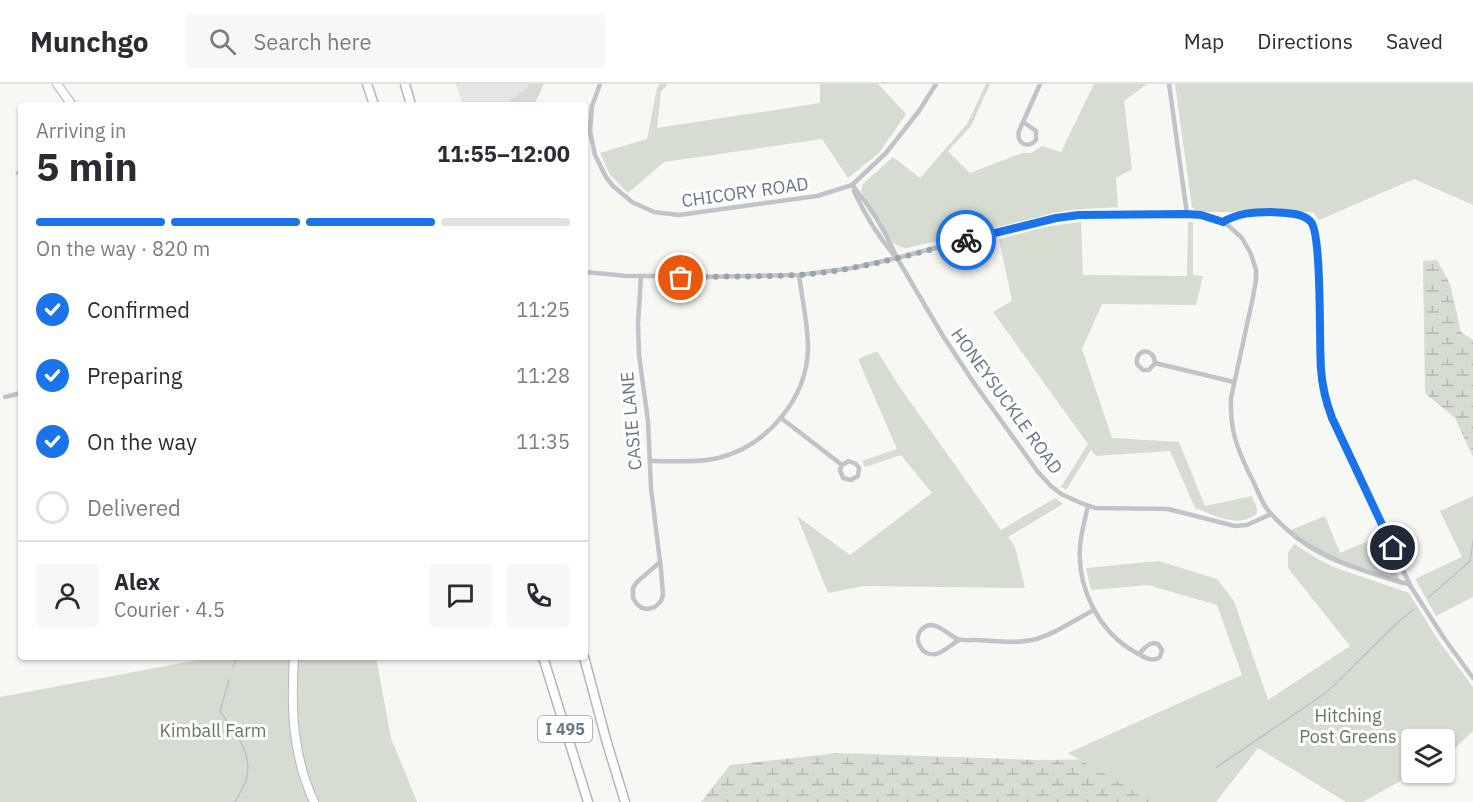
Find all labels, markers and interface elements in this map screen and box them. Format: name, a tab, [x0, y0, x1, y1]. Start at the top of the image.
search box	[185, 14, 605, 68]
text: Munchgo	[30, 23, 149, 60]
icon: search	[206, 25, 239, 58]
text: Search here	[254, 27, 372, 56]
text: Map	[1184, 27, 1224, 55]
text: Directions	[1257, 27, 1353, 55]
text: Saved	[1386, 27, 1443, 55]
text: Arriving in	[36, 117, 126, 144]
text: 11:55–12:00	[437, 139, 570, 168]
text: 5 min	[36, 141, 138, 192]
street label: CHICORY ROAD	[680, 172, 810, 212]
courier	[936, 210, 996, 270]
icon: bike	[950, 224, 983, 257]
text: On the way · 820 m	[36, 235, 210, 262]
pin	[655, 252, 706, 303]
icon: bag	[664, 261, 697, 294]
icon: check	[36, 293, 69, 326]
text: Confirmed	[87, 295, 190, 324]
text: 11:25	[516, 296, 570, 323]
street label: HONEYSUCKLE ROAD	[946, 323, 1068, 479]
icon: check	[36, 359, 69, 392]
text: Preparing	[87, 361, 182, 390]
text: 11:28	[516, 362, 570, 389]
street label: CASIE LANE	[615, 371, 647, 471]
icon: check	[36, 425, 69, 458]
text: On the way	[87, 427, 197, 456]
text: 11:35	[516, 428, 570, 455]
text: Delivered	[87, 493, 181, 522]
pin	[1367, 522, 1418, 573]
icon: home	[1376, 531, 1409, 564]
button: person	[36, 564, 99, 627]
button: chat	[429, 564, 492, 627]
button: phone	[507, 564, 570, 627]
text: Alex	[114, 567, 160, 596]
text: Courier · 4.5	[114, 596, 225, 623]
park label: Hitching Post Greens	[1299, 704, 1397, 748]
road number: I 495	[538, 716, 592, 742]
park label: Kimball Farm	[160, 719, 266, 742]
map controls	[1401, 729, 1455, 783]
button: layers	[1401, 729, 1455, 783]

